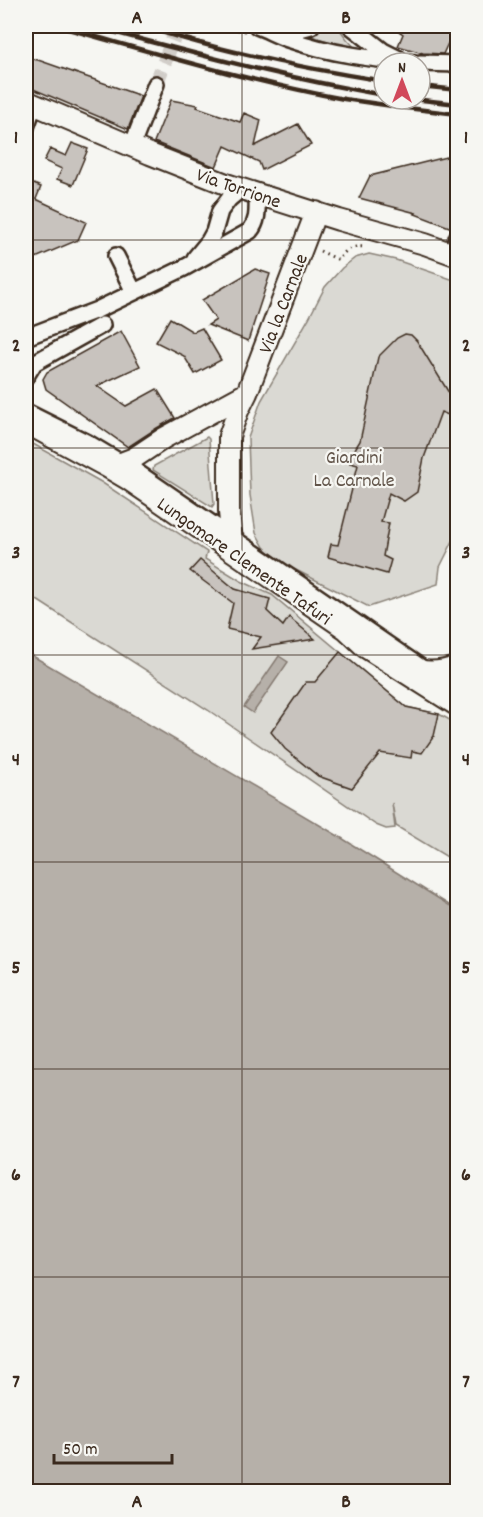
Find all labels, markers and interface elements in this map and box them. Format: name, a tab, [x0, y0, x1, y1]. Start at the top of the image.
text: A	[132, 5, 143, 33]
text: B	[341, 5, 351, 33]
north arrow	[372, 51, 432, 111]
text: N	[398, 57, 406, 80]
text: 1	[14, 125, 18, 153]
text: 1	[464, 125, 468, 153]
street label: Via Torrione	[192, 162, 284, 217]
street label: Via la Carnale	[253, 250, 317, 358]
text: 2	[12, 333, 20, 361]
text: 2	[462, 333, 470, 361]
park label: Giardini La Carnale	[314, 445, 395, 496]
street label: Lungomare Clemente Tafuri	[150, 491, 337, 634]
text: 3	[12, 540, 20, 568]
text: 3	[462, 540, 470, 568]
text: 4	[12, 747, 20, 775]
text: 4	[462, 747, 470, 775]
text: 5	[11, 955, 21, 983]
text: 5	[461, 955, 471, 983]
text: 6	[11, 1162, 21, 1190]
text: 6	[461, 1162, 471, 1190]
text: 7	[12, 1369, 20, 1397]
text: 7	[462, 1369, 470, 1397]
scale bar	[54, 1427, 172, 1465]
text: 50 m	[63, 1438, 98, 1463]
text: A	[132, 1489, 143, 1517]
text: B	[341, 1489, 351, 1517]

